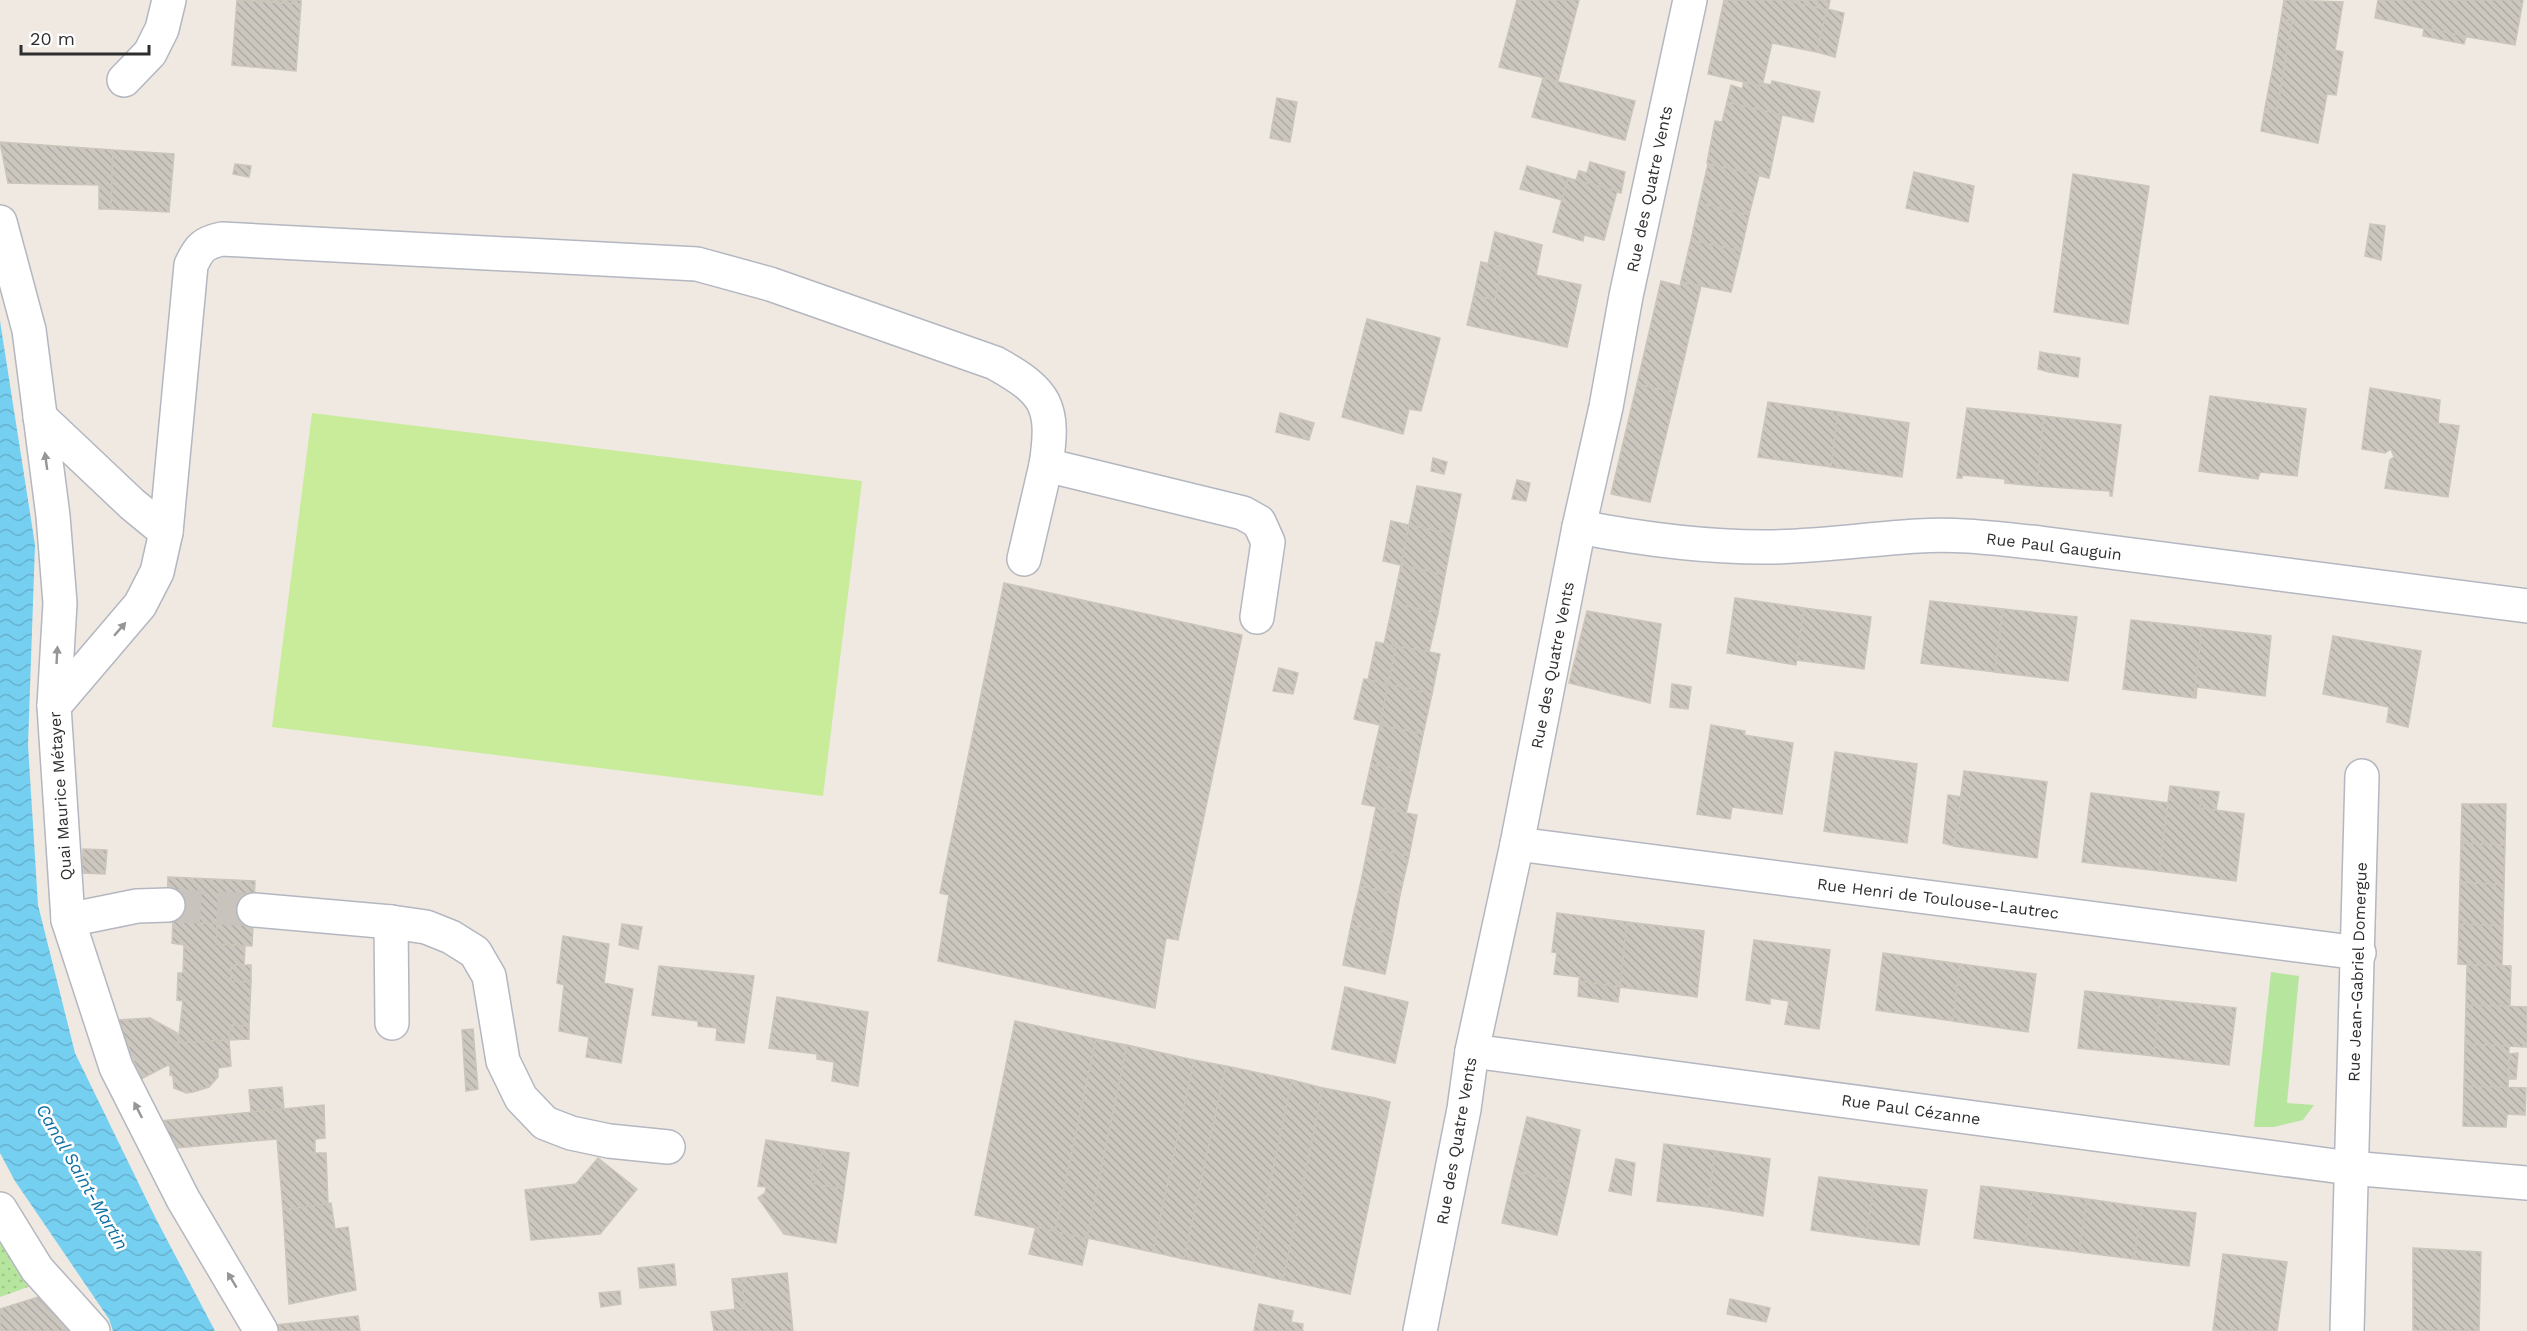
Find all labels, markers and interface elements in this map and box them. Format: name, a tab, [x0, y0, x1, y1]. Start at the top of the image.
scale bar	[21, 18, 148, 56]
text: 20 m	[30, 28, 75, 49]
street label: Rue des Quatre Vents	[1623, 104, 1676, 274]
one-way arrow	[41, 451, 51, 470]
street label: Rue Paul Gauguin	[1985, 529, 2123, 564]
street label: Rue des Quatre Vents	[1527, 580, 1578, 750]
one-way arrow	[113, 621, 126, 637]
one-way arrow	[53, 646, 62, 665]
street label: Quai Maurice Métayer	[45, 710, 76, 881]
street label: Rue Jean-Gabriel Domergue	[2344, 862, 2371, 1082]
street label: Rue Henri de Toulouse-Lautrec	[1816, 874, 2060, 923]
street label: Rue des Quatre Vents	[1432, 1056, 1481, 1226]
street label: Rue Paul Cézanne	[1840, 1090, 1982, 1129]
water label: Canal Saint-Martin	[32, 1100, 133, 1253]
one-way arrow	[133, 1101, 142, 1118]
one-way arrow	[227, 1271, 237, 1288]

